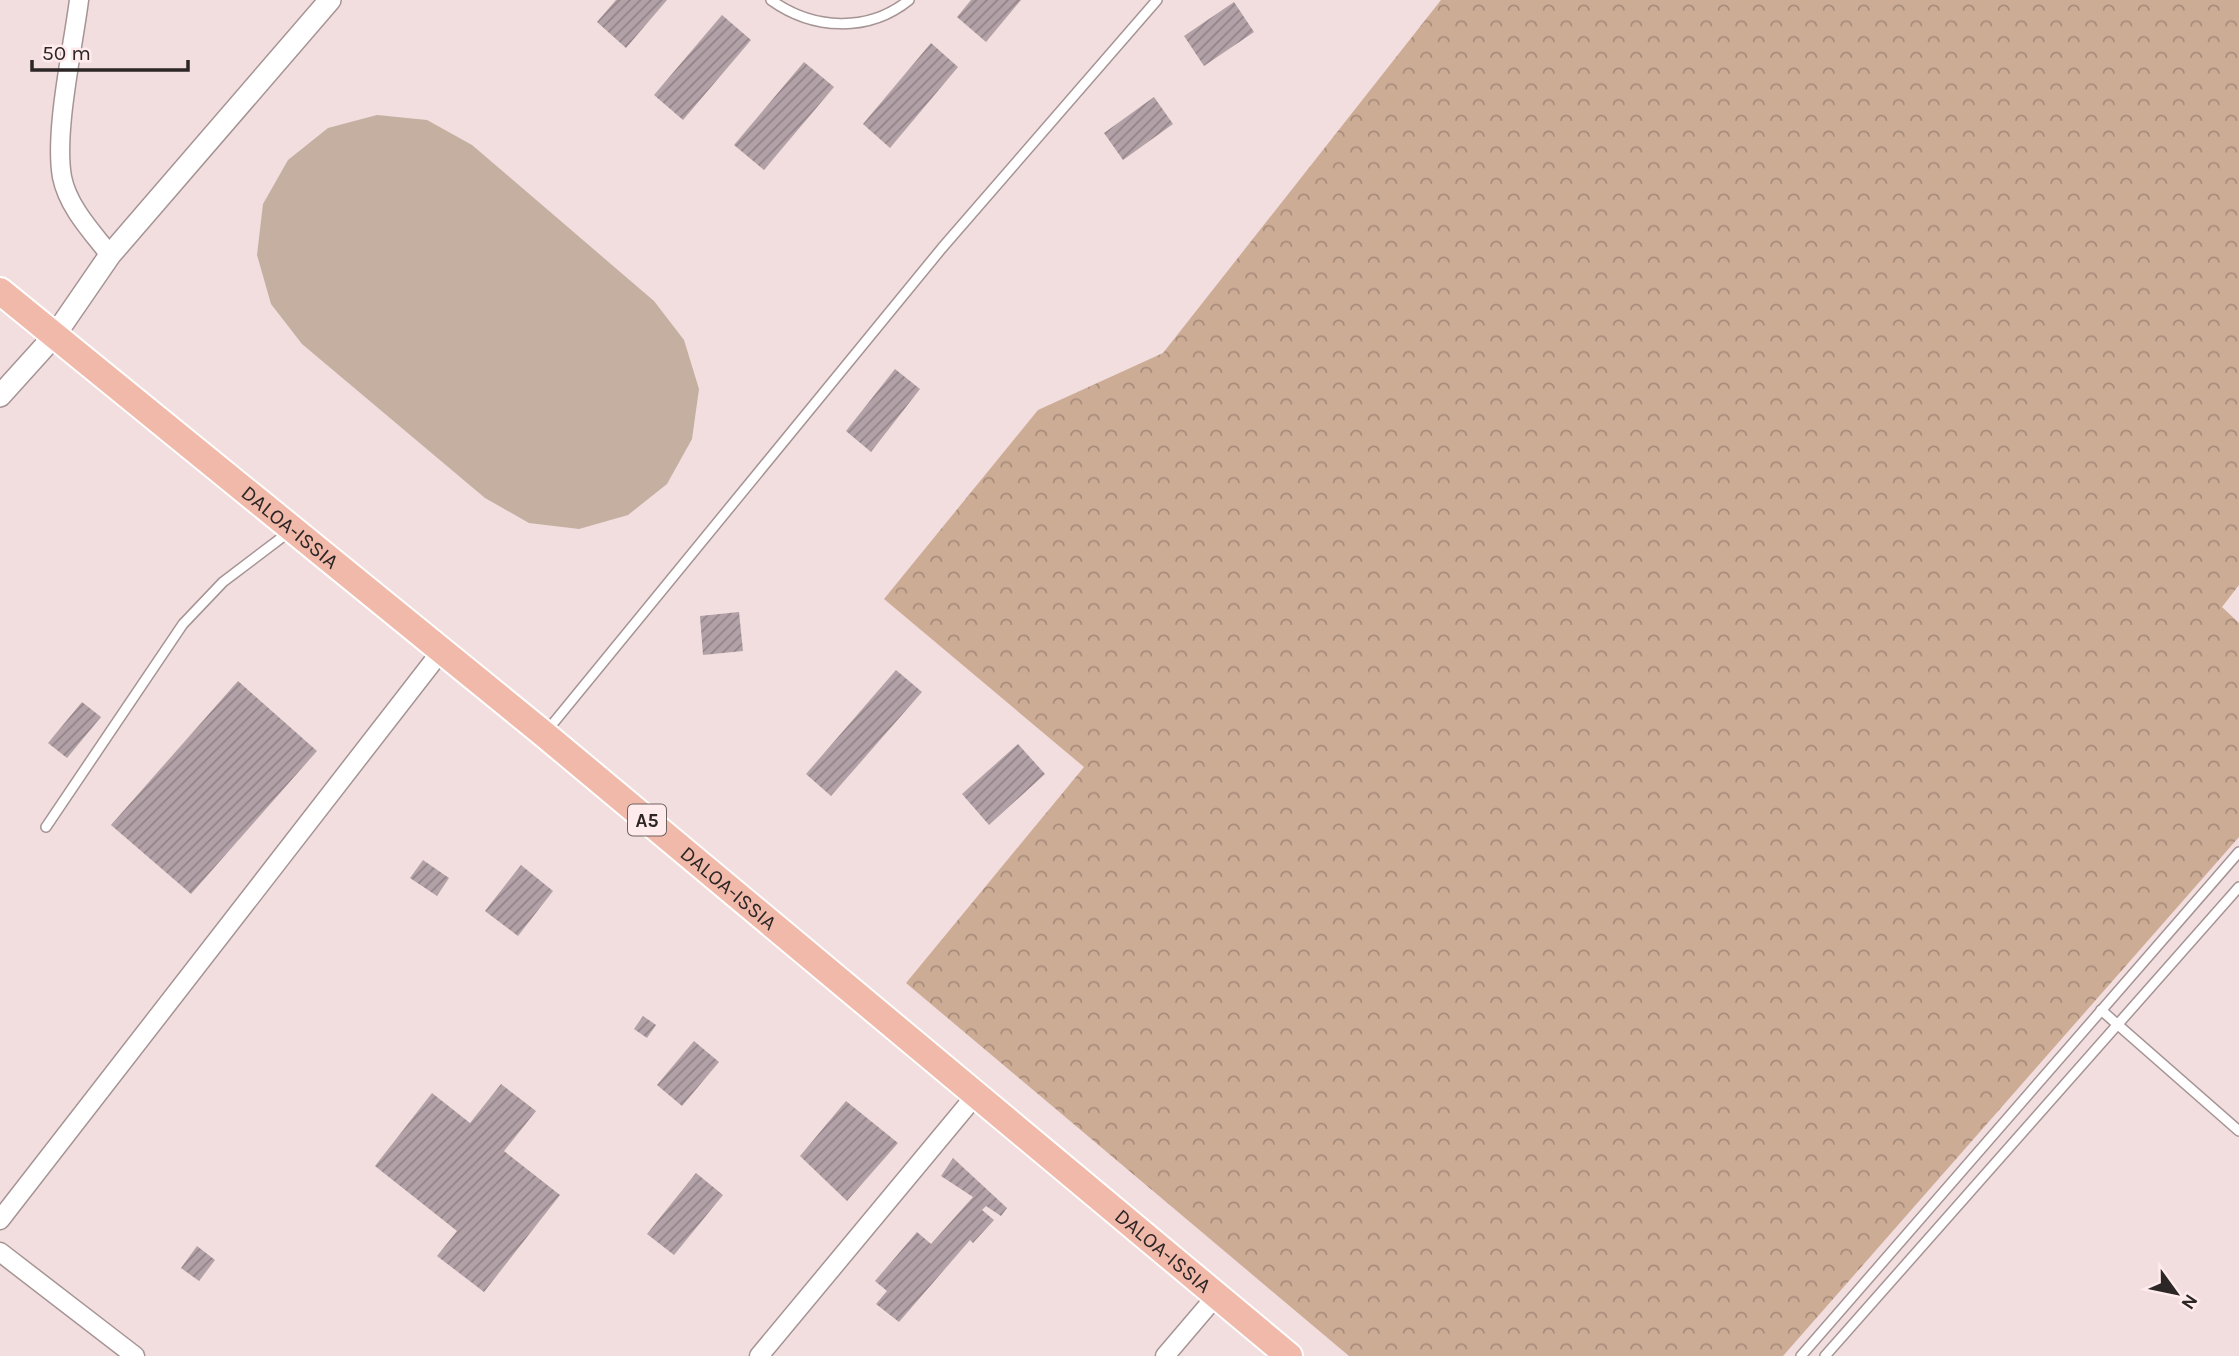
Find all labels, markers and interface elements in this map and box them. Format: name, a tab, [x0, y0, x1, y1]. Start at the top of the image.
scale bar	[32, 28, 187, 72]
text: 50 m	[42, 41, 91, 65]
street label: DALOA-ISSIA	[237, 481, 343, 574]
road number: A5	[628, 804, 666, 835]
street label: DALOA-ISSIA	[676, 841, 782, 935]
street label: DALOA-ISSIA	[1110, 1204, 1216, 1298]
north arrow	[2141, 1258, 2211, 1328]
text: N	[2176, 1290, 2202, 1313]

